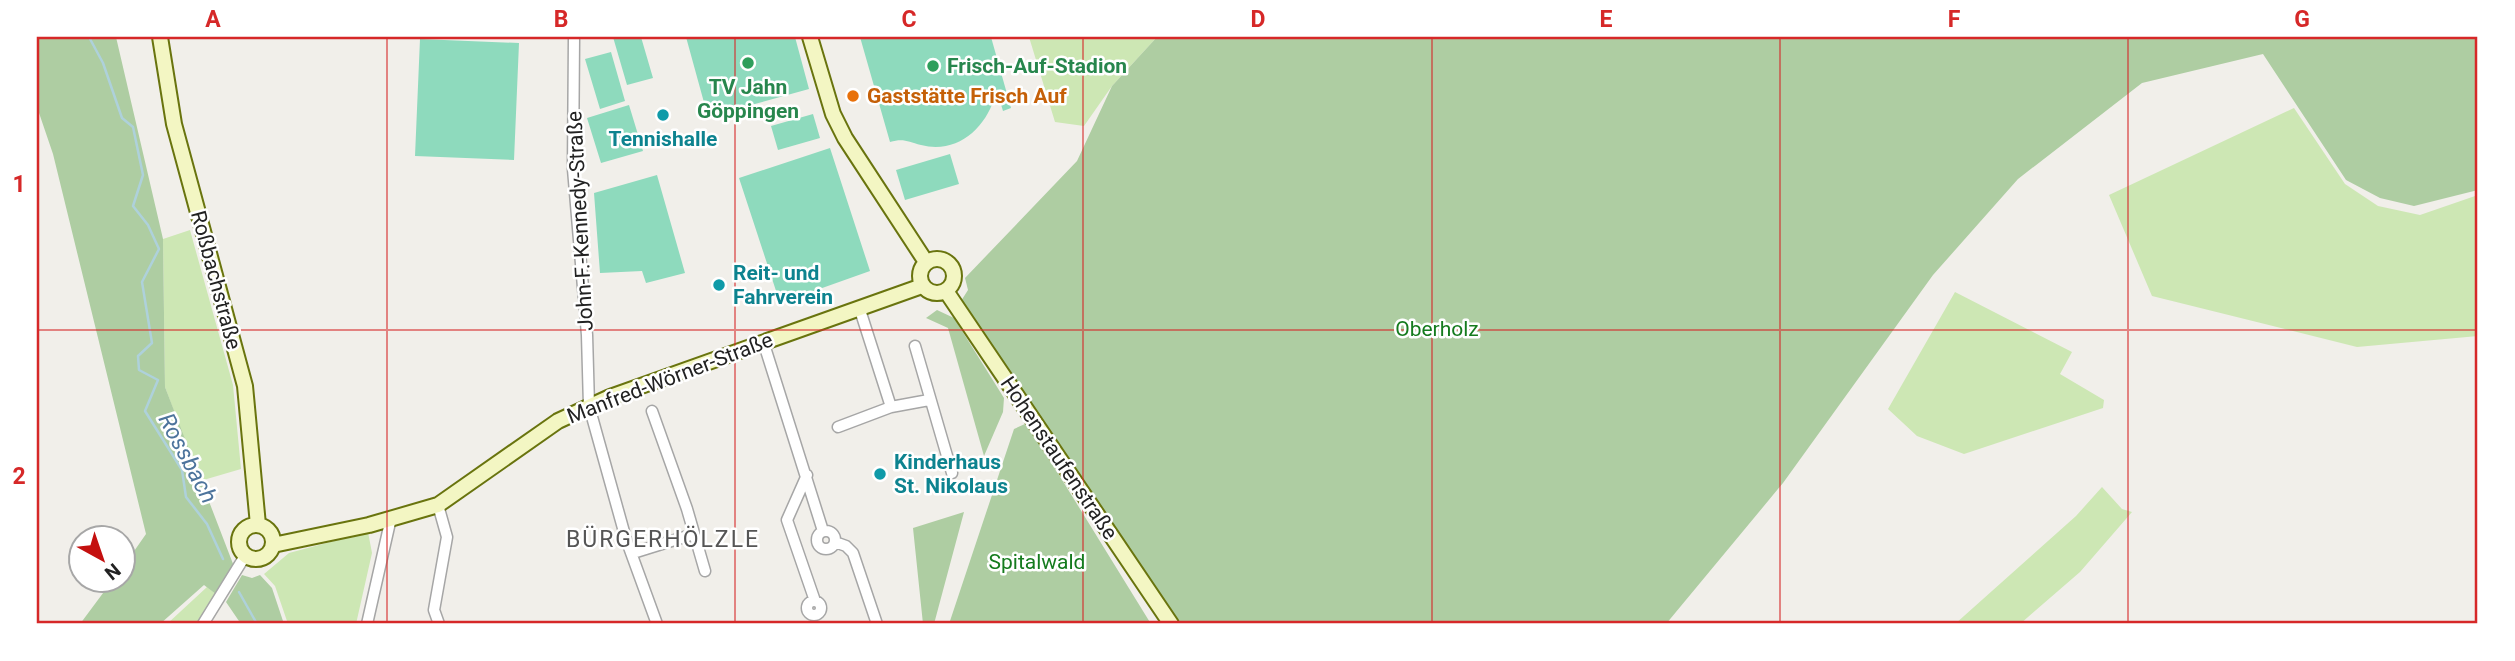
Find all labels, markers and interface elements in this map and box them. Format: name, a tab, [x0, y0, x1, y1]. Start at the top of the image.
text: A	[205, 6, 221, 33]
text: B	[554, 6, 568, 33]
text: C	[901, 6, 917, 33]
text: D	[1251, 6, 1265, 33]
text: E	[1600, 6, 1613, 33]
text: F	[1948, 6, 1961, 33]
text: G	[2294, 6, 2310, 33]
place label: Frisch-Auf-Stadion	[947, 54, 1127, 78]
marker: TV Jahn Göppingen	[740, 55, 756, 71]
marker: Frisch-Auf-Stadion	[925, 58, 941, 74]
place label: TV Jahn Göppingen	[697, 75, 799, 123]
place label: Gaststätte Frisch Auf	[867, 84, 1067, 108]
marker: Gaststätte Frisch Auf	[845, 88, 861, 104]
marker: Tennishalle	[655, 107, 671, 123]
street label: John-F.-Kennedy-Straße	[562, 110, 598, 332]
place label: Tennishalle	[609, 127, 717, 151]
text: 1	[12, 171, 26, 198]
street label: Roßbachstraße	[186, 208, 246, 352]
place label: Reit- und Fahrverein	[733, 261, 833, 309]
marker: Reit- und Fahrverein	[711, 277, 727, 293]
park label: Oberholz	[1395, 317, 1479, 341]
street label: Manfred-Wörner-Straße	[564, 328, 776, 428]
street label: Hohenstaufenstraße	[996, 372, 1122, 544]
water label: Rossbach	[153, 409, 223, 508]
place label: Kinderhaus St. Nikolaus	[894, 450, 1008, 498]
text: 2	[12, 463, 26, 490]
marker: Kinderhaus St. Nikolaus	[872, 466, 888, 482]
north arrow	[66, 524, 136, 594]
district label: BÜRGERHÖLZLE	[566, 525, 760, 553]
park label: Spitalwald	[989, 550, 1085, 574]
text: N	[100, 559, 125, 585]

